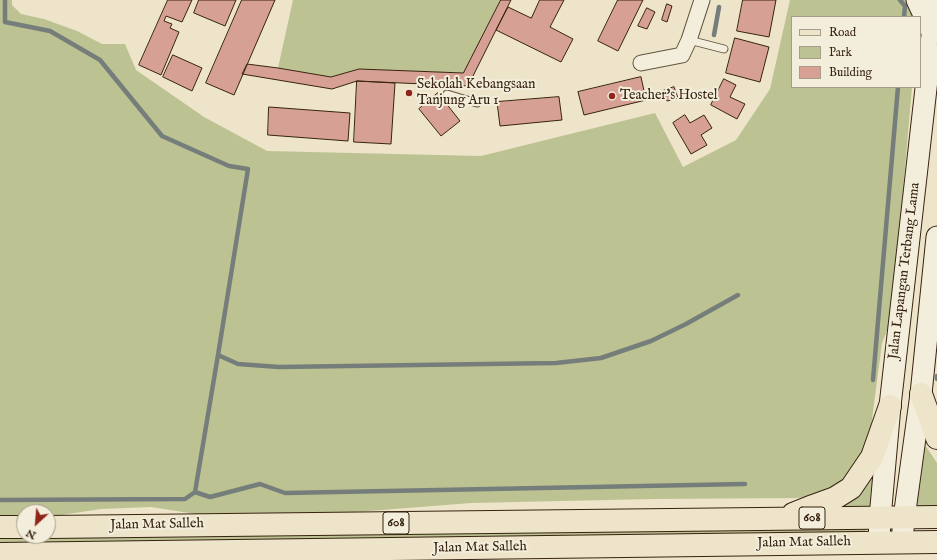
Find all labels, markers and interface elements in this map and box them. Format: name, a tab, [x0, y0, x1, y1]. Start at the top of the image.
legend	[791, 16, 921, 88]
text: Road	[829, 25, 856, 40]
text: Park	[829, 45, 852, 60]
text: Building	[829, 65, 872, 80]
place label: Sekolah Kebangsaan Tanjung Aru 1	[417, 77, 535, 110]
marker: Sekolah Kebangsaan Tanjung Aru 1	[404, 88, 414, 98]
place label: Teacher's Hostel	[620, 88, 718, 104]
marker: Teacher's Hostel	[607, 91, 617, 101]
street label: Jalan Lapangan Terbang Lama	[886, 182, 924, 360]
north arrow	[16, 504, 56, 544]
road number: 608	[799, 507, 825, 529]
road number: 608	[383, 512, 409, 534]
street label: Jalan Mat Salleh	[110, 516, 204, 534]
text: N	[24, 526, 39, 542]
street label: Jalan Mat Salleh	[757, 534, 851, 552]
street label: Jalan Mat Salleh	[433, 539, 527, 557]

